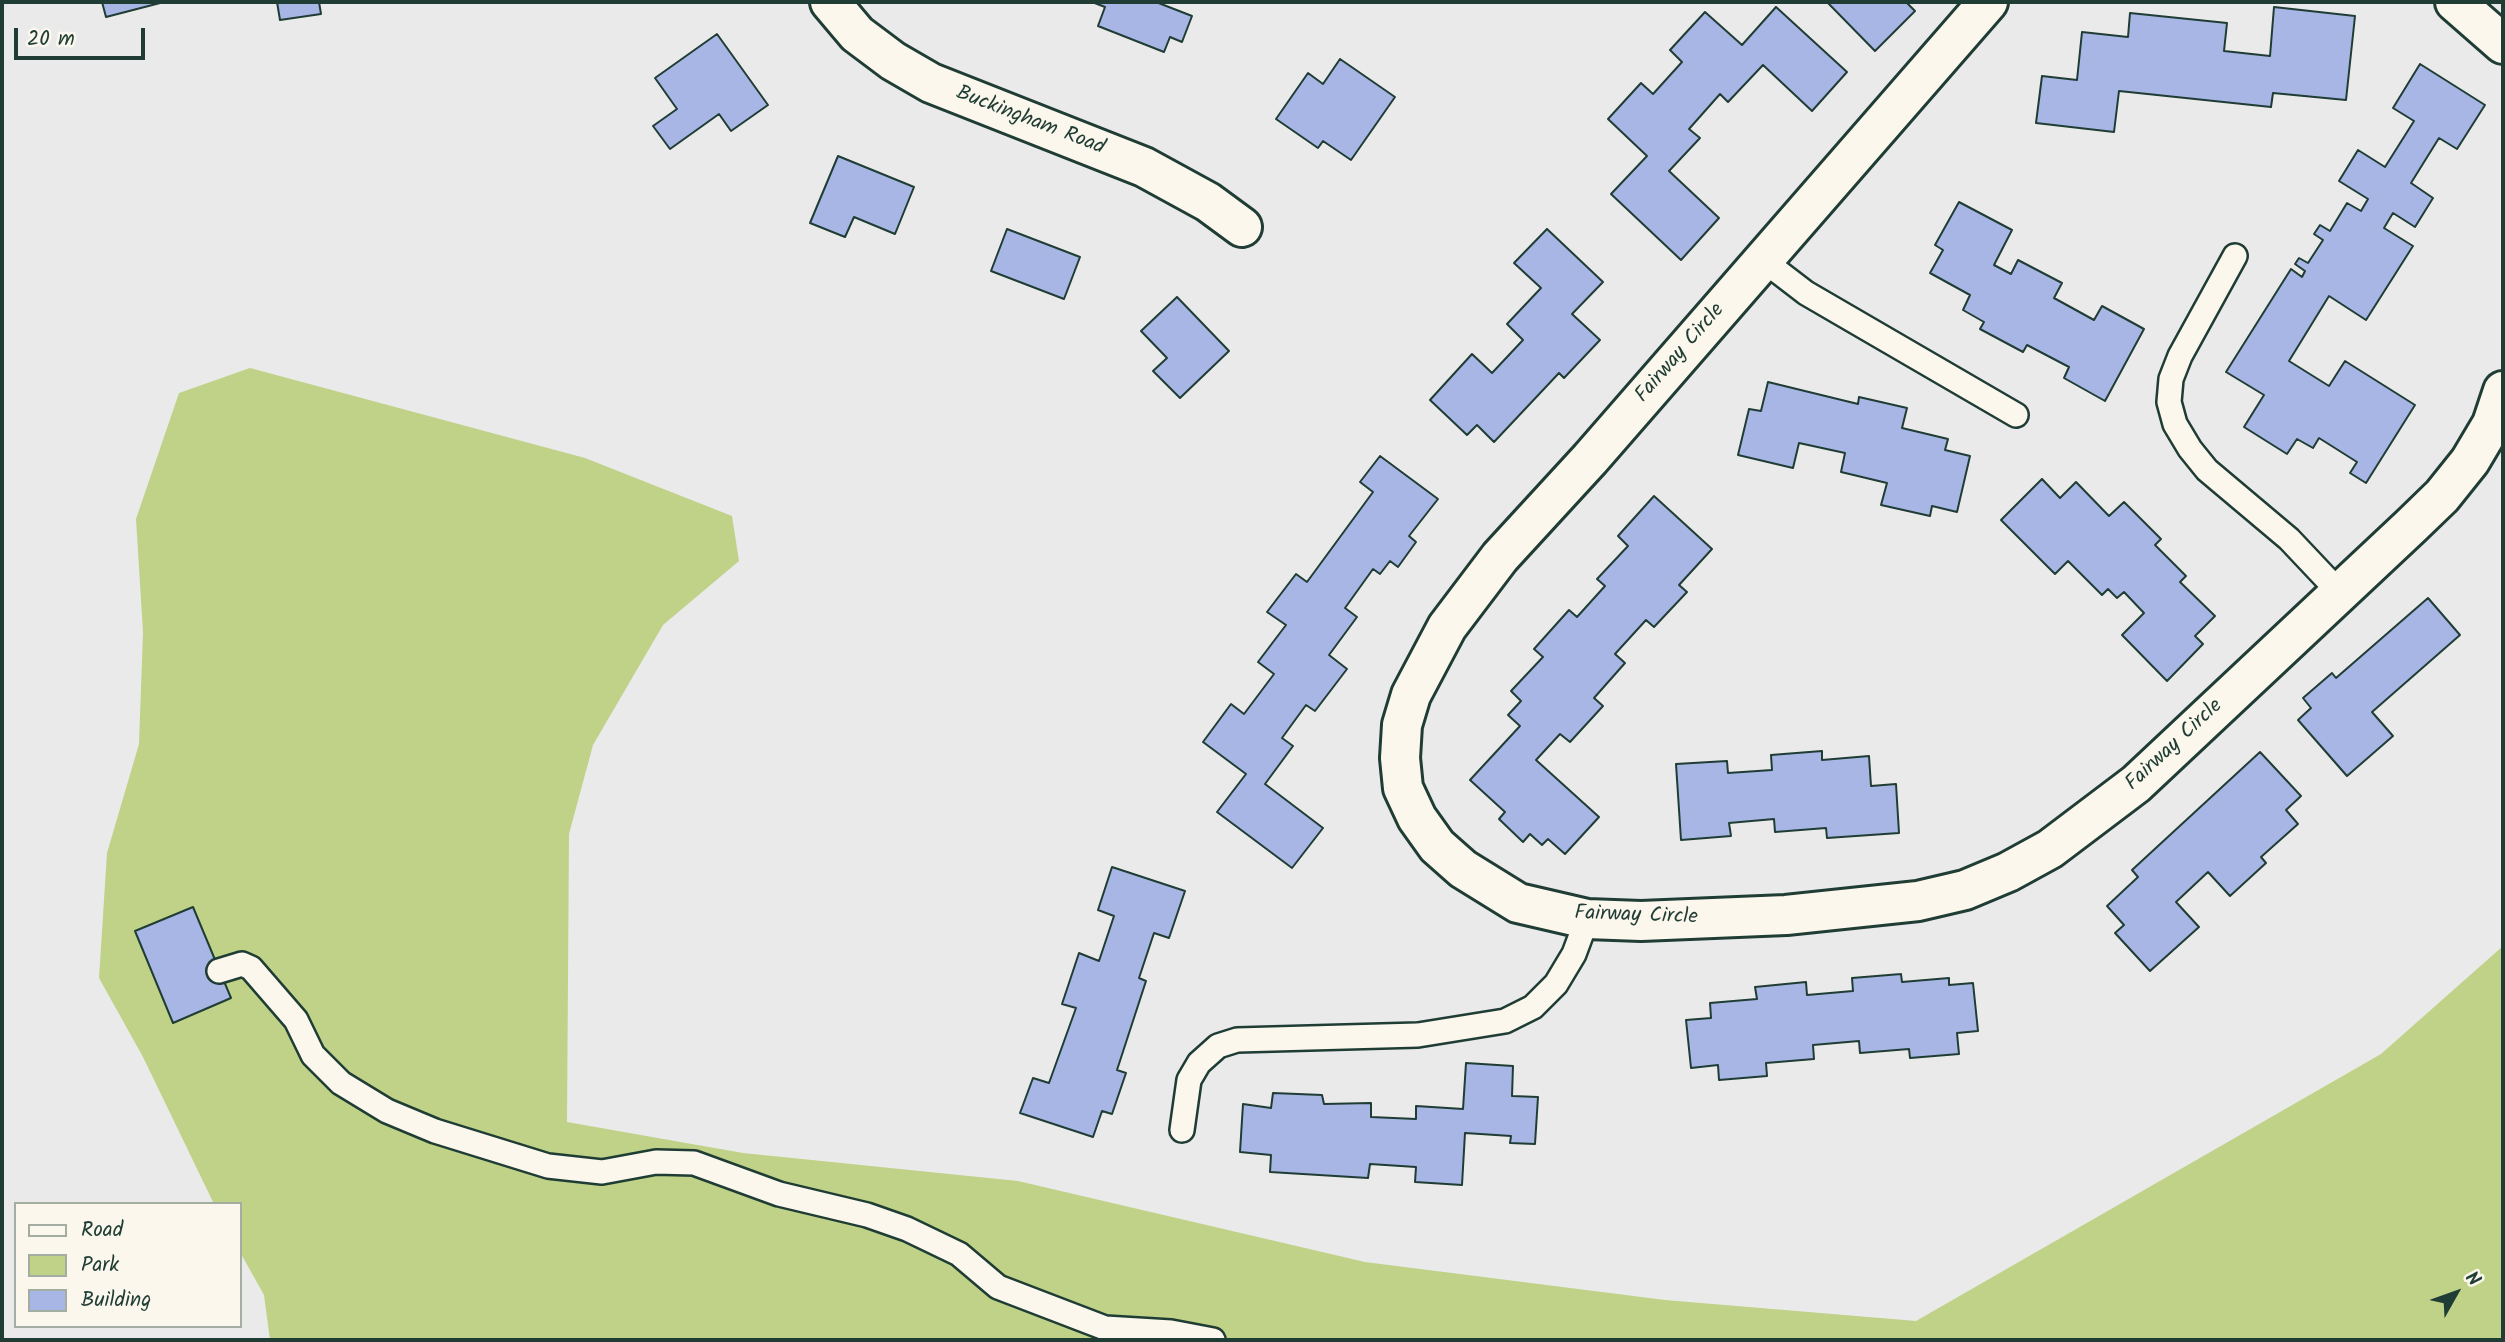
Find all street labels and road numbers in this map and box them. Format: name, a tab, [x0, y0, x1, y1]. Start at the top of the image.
street label: Buckingham Road	[952, 82, 1108, 162]
street label: Fairway Circle	[1631, 299, 1731, 409]
street label: Fairway Circle	[2121, 695, 2229, 797]
street label: Fairway Circle	[1574, 902, 1698, 932]

